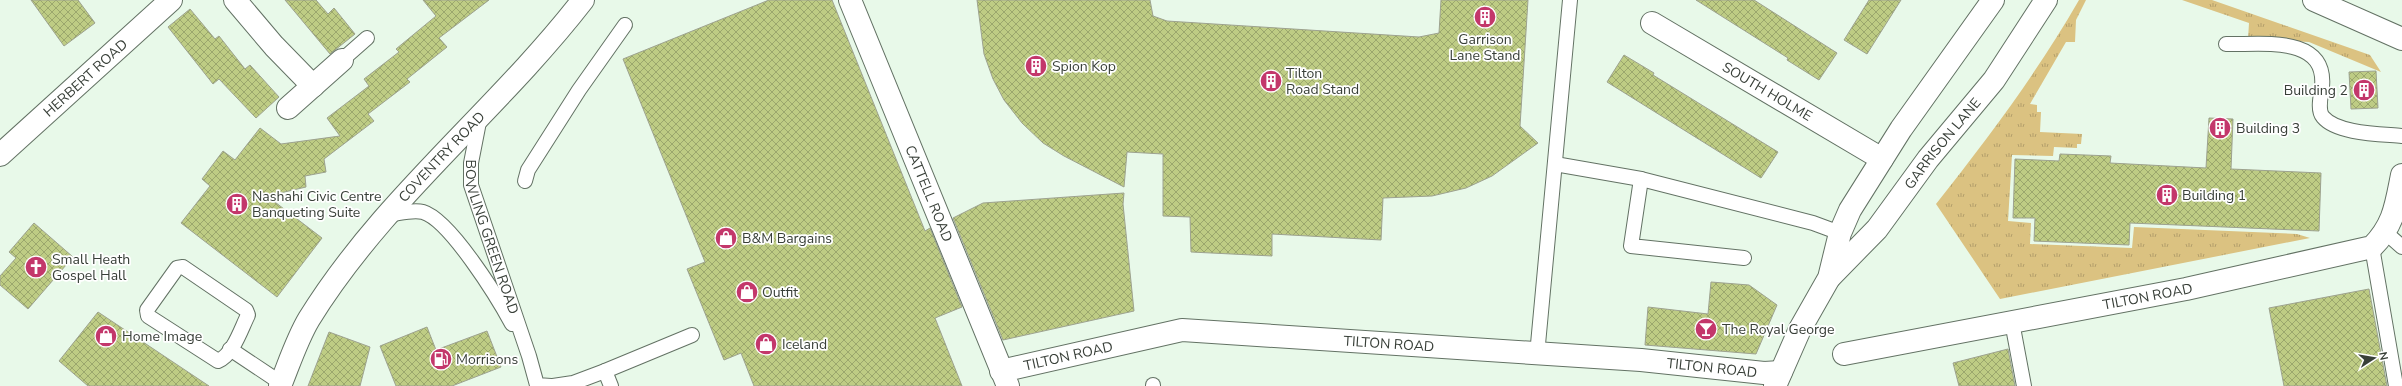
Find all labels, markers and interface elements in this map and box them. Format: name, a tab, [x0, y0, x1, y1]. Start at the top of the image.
building icon: Garrison Lane Stand	[1472, 4, 1498, 30]
place label: Garrison Lane Stand	[1449, 30, 1521, 65]
street label: HERBERT ROAD	[39, 35, 132, 121]
building icon: Spion Kop	[1023, 53, 1049, 79]
place label: Spion Kop	[1052, 57, 1116, 76]
street label: SOUTH HOLME	[1719, 58, 1816, 126]
place label: Tilton Road Stand	[1286, 64, 1359, 99]
building icon: Tilton Road Stand	[1258, 68, 1284, 94]
building icon: Building 2	[2351, 77, 2377, 103]
place label: Building 2	[2284, 81, 2348, 100]
street label: GARRISON LANE	[1900, 94, 1985, 193]
street label: COVENTRY ROAD	[394, 108, 489, 206]
building icon: Building 3	[2207, 115, 2233, 141]
place label: Building 3	[2236, 119, 2300, 138]
street label: CATTELL ROAD	[900, 142, 957, 245]
street label: BOWLING GREEN ROAD	[460, 160, 523, 317]
building icon: Building 1	[2154, 182, 2180, 208]
place label: Building 1	[2182, 186, 2246, 205]
place label: Nashahi Civic Centre Banqueting Suite	[252, 187, 382, 222]
building icon: Nashahi Civic Centre Banqueting Suite	[224, 191, 250, 217]
shop icon: B&M Bargains	[713, 225, 739, 251]
place label: B&M Bargains	[742, 229, 832, 248]
place label: Small Heath Gospel Hall	[52, 250, 130, 285]
church icon: Small Heath Gospel Hall	[23, 254, 49, 280]
shop icon: Outfit	[734, 279, 760, 305]
street label: TILTON ROAD	[2101, 279, 2194, 315]
place label: Outfit	[762, 283, 798, 302]
bar icon: The Royal George	[1693, 316, 1719, 342]
place label: The Royal George	[1722, 320, 1835, 339]
shop icon: Home Image	[93, 323, 119, 349]
place label: Home Image	[122, 327, 202, 346]
shop icon: Iceland	[753, 331, 779, 357]
street label: TILTON ROAD	[1343, 332, 1435, 356]
place label: Iceland	[782, 335, 827, 354]
street label: TILTON ROAD	[1022, 337, 1115, 376]
north arrow	[2354, 338, 2394, 378]
fuel station icon: Morrisons	[428, 346, 454, 372]
place label: Morrisons	[456, 350, 518, 369]
text: N	[2375, 350, 2391, 362]
street label: TILTON ROAD	[1666, 354, 1758, 382]

